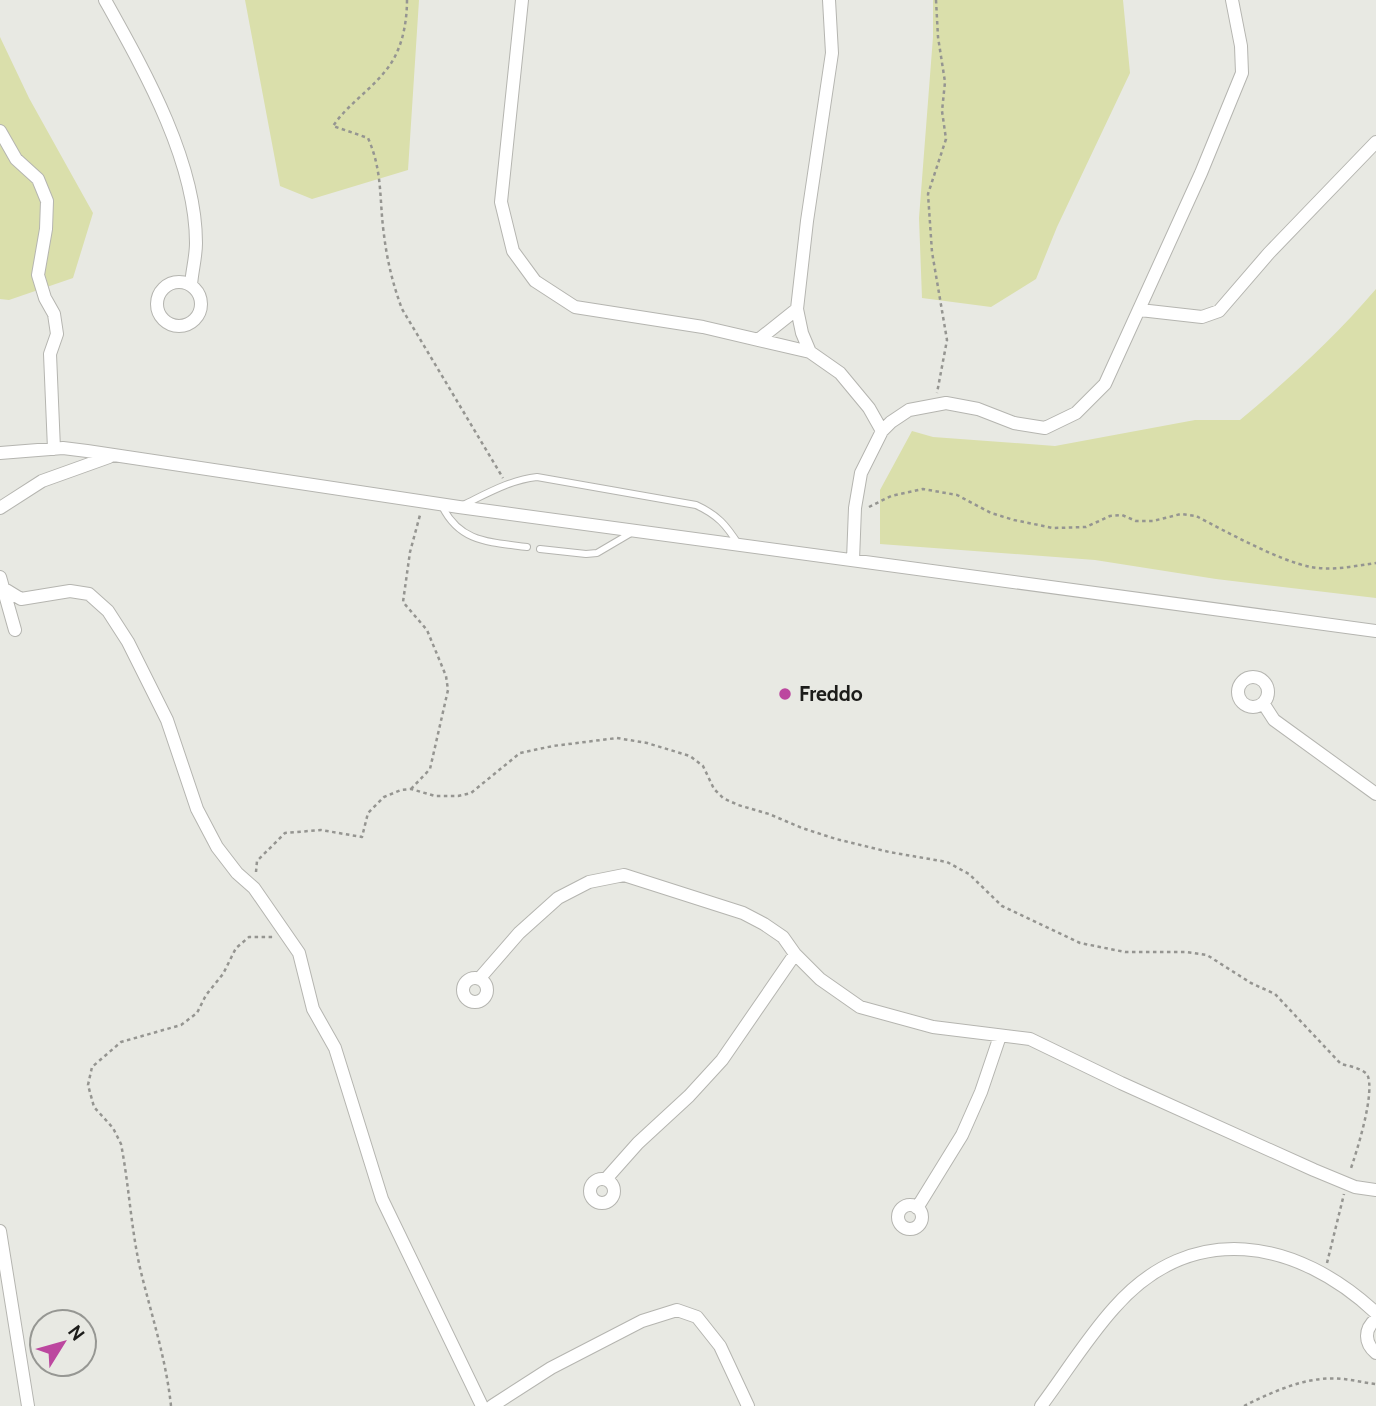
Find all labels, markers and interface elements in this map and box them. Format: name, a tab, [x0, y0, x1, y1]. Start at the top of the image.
place label: Freddo	[799, 681, 863, 706]
marker: Freddo	[777, 686, 793, 702]
north arrow	[28, 1308, 98, 1378]
text: N	[63, 1321, 89, 1345]

